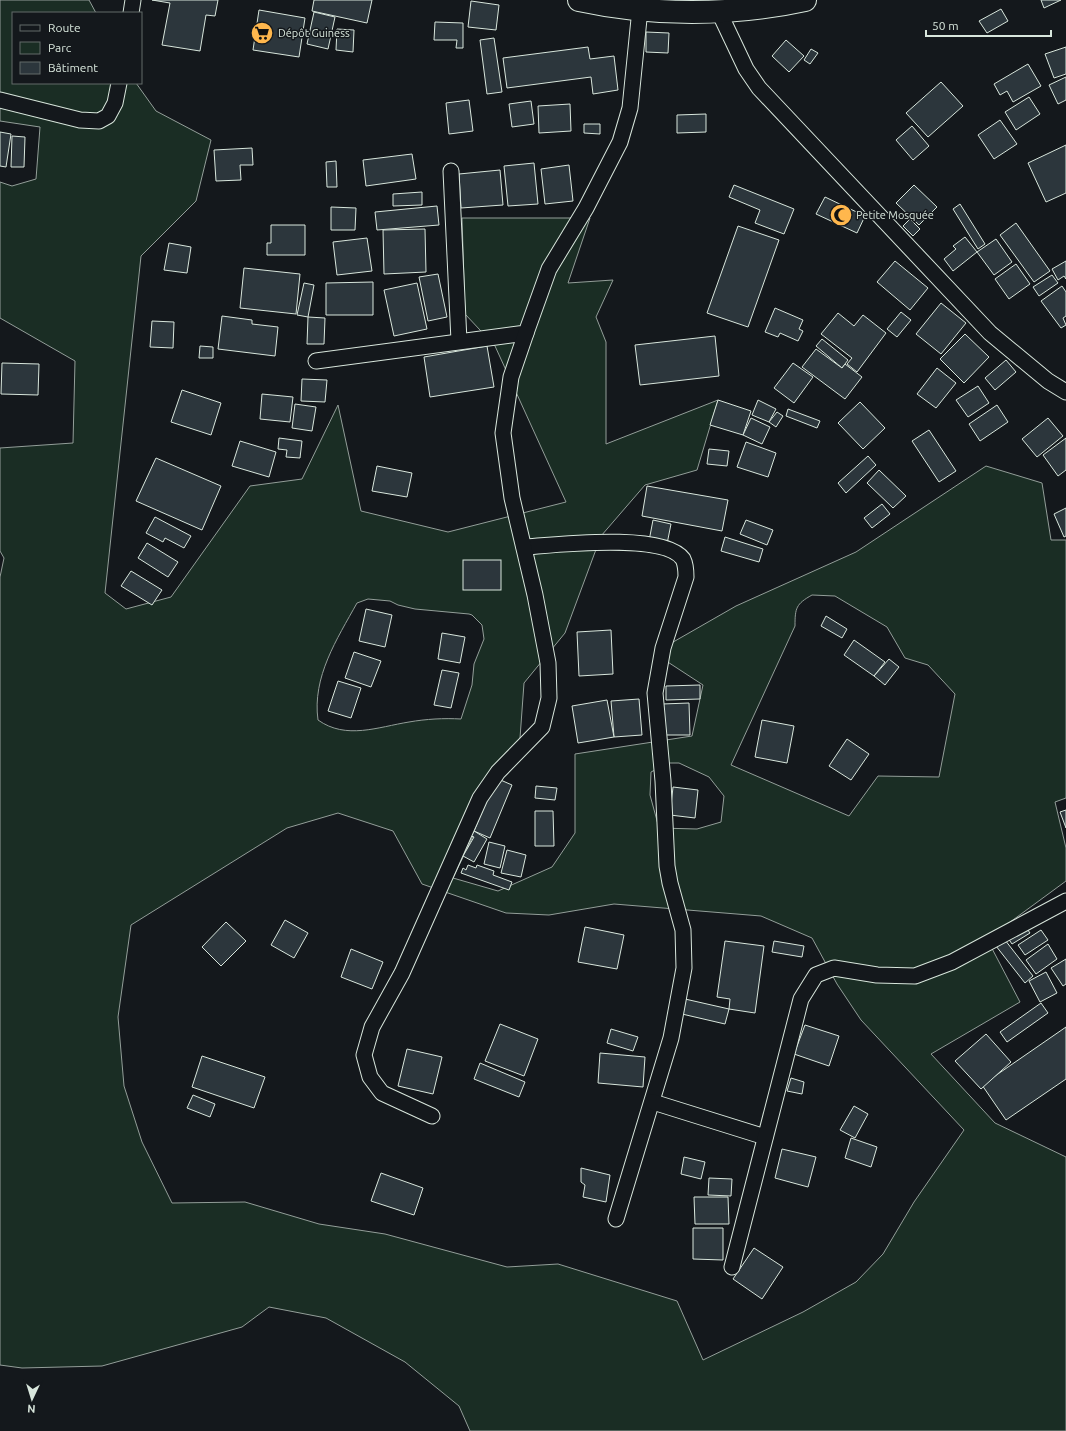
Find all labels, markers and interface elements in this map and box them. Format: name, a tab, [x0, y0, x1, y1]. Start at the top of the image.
legend	[12, 12, 142, 84]
scale bar	[926, 12, 1051, 38]
text: 50 m	[932, 19, 959, 32]
supermarket icon: Dépôt Guiness	[249, 20, 275, 46]
text: Route	[48, 21, 81, 34]
place label: Dépôt Guiness	[278, 27, 350, 39]
text: Parc	[48, 41, 72, 54]
text: Bâtiment	[48, 61, 98, 74]
mosque icon: Petite Mosquée	[828, 202, 854, 228]
place label: Petite Mosquée	[856, 209, 934, 221]
north arrow	[12, 1379, 52, 1419]
text: N	[27, 1403, 36, 1415]

